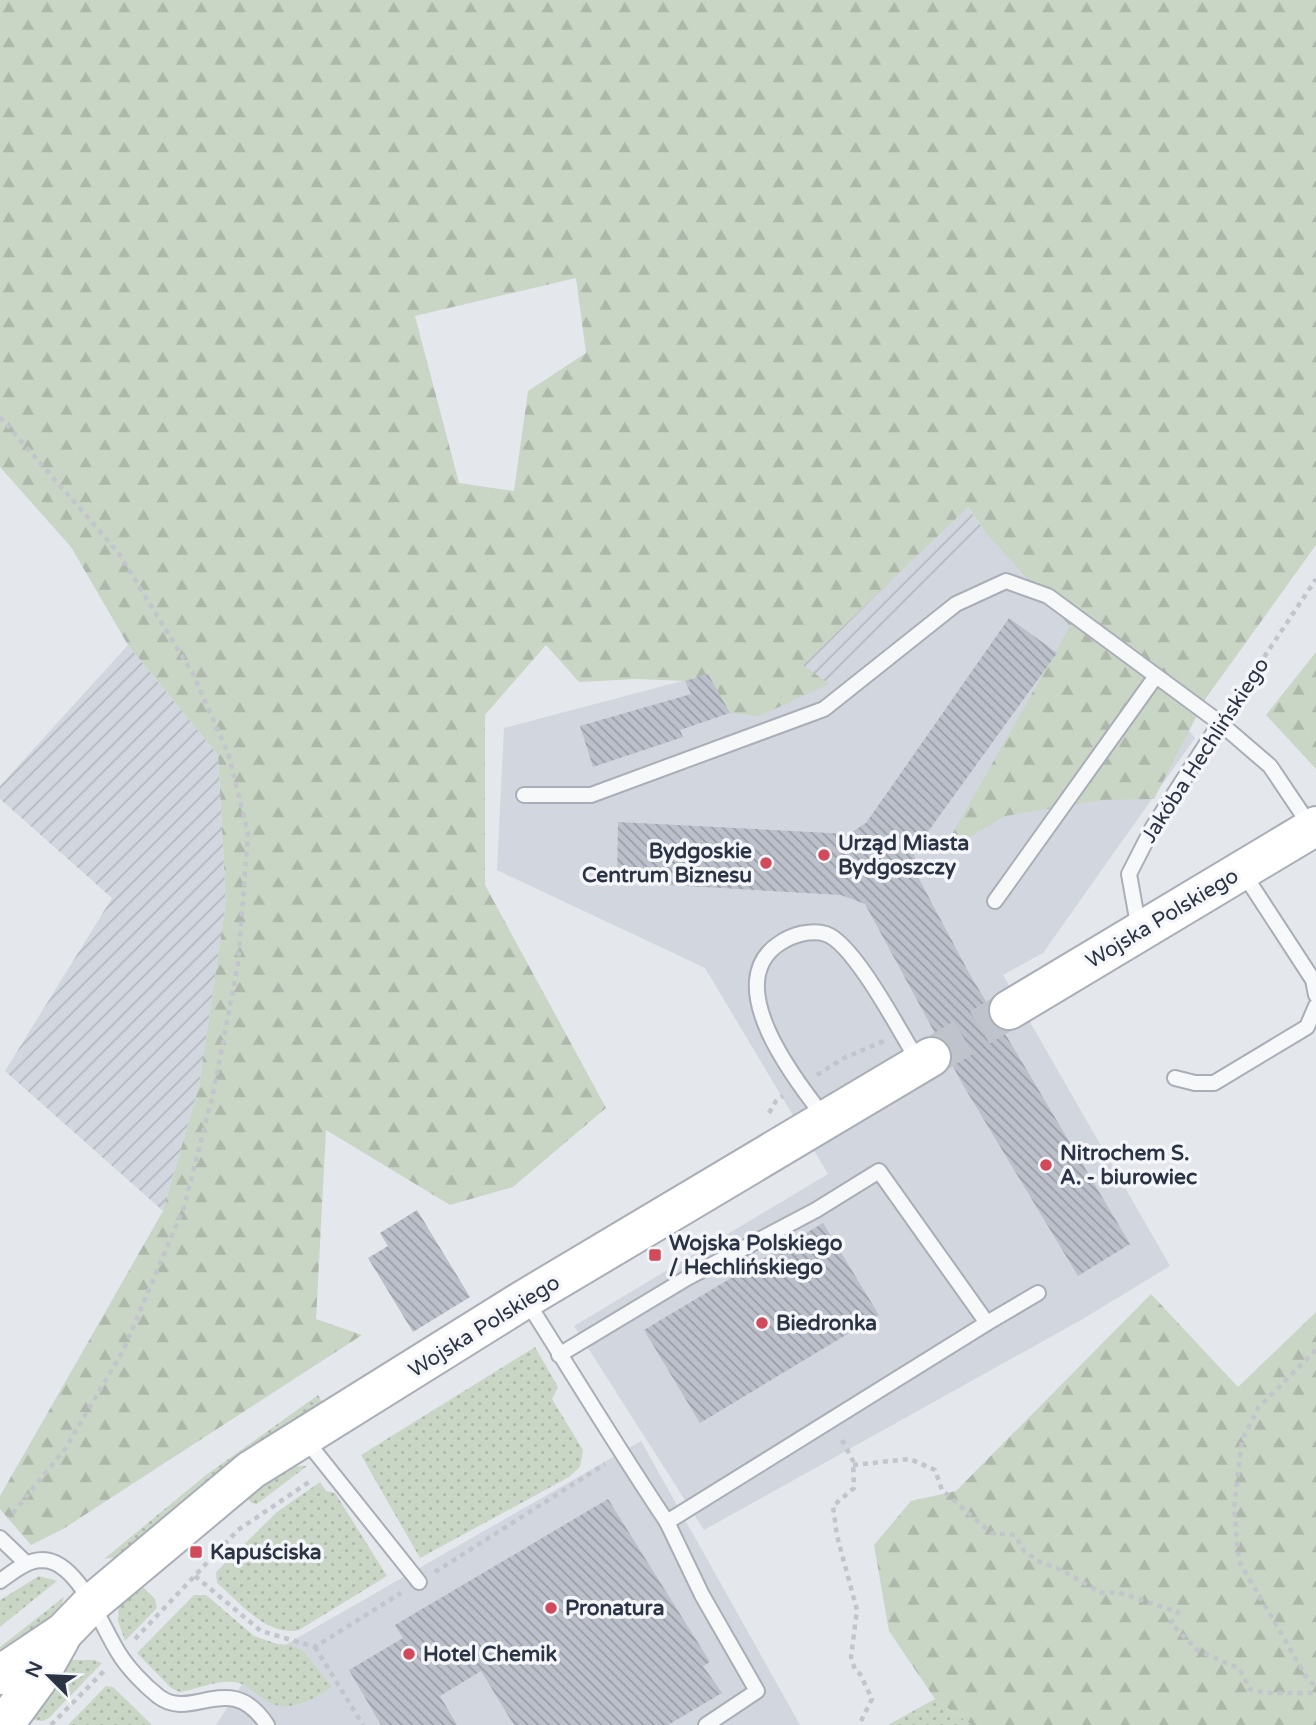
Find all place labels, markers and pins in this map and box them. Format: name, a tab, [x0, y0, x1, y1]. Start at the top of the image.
place label: Urząd Miasta Bydgoszczy	[838, 831, 969, 880]
place label: Bydgoskie Centrum Biznesu	[582, 839, 752, 888]
marker: Urząd Miasta Bydgoszczy	[816, 847, 832, 863]
marker: Bydgoskie Centrum Biznesu	[758, 855, 774, 871]
place label: Nitrochem S. A. - biurowiec	[1060, 1141, 1197, 1190]
marker: Nitrochem S. A. - biurowiec	[1038, 1157, 1054, 1173]
place label: Wojska Polskiego / Hechlińskiego	[669, 1231, 843, 1280]
marker: Wojska Polskiego / Hechlińskiego	[647, 1247, 663, 1263]
place label: Biedronka	[776, 1311, 877, 1336]
marker: Biedronka	[754, 1315, 770, 1331]
place label: Kapuściska	[210, 1540, 322, 1565]
marker: Kapuściska	[188, 1544, 204, 1560]
place label: Pronatura	[565, 1596, 664, 1621]
marker: Pronatura	[543, 1600, 559, 1616]
place label: Hotel Chemik	[423, 1642, 557, 1667]
marker: Hotel Chemik	[401, 1646, 417, 1662]

